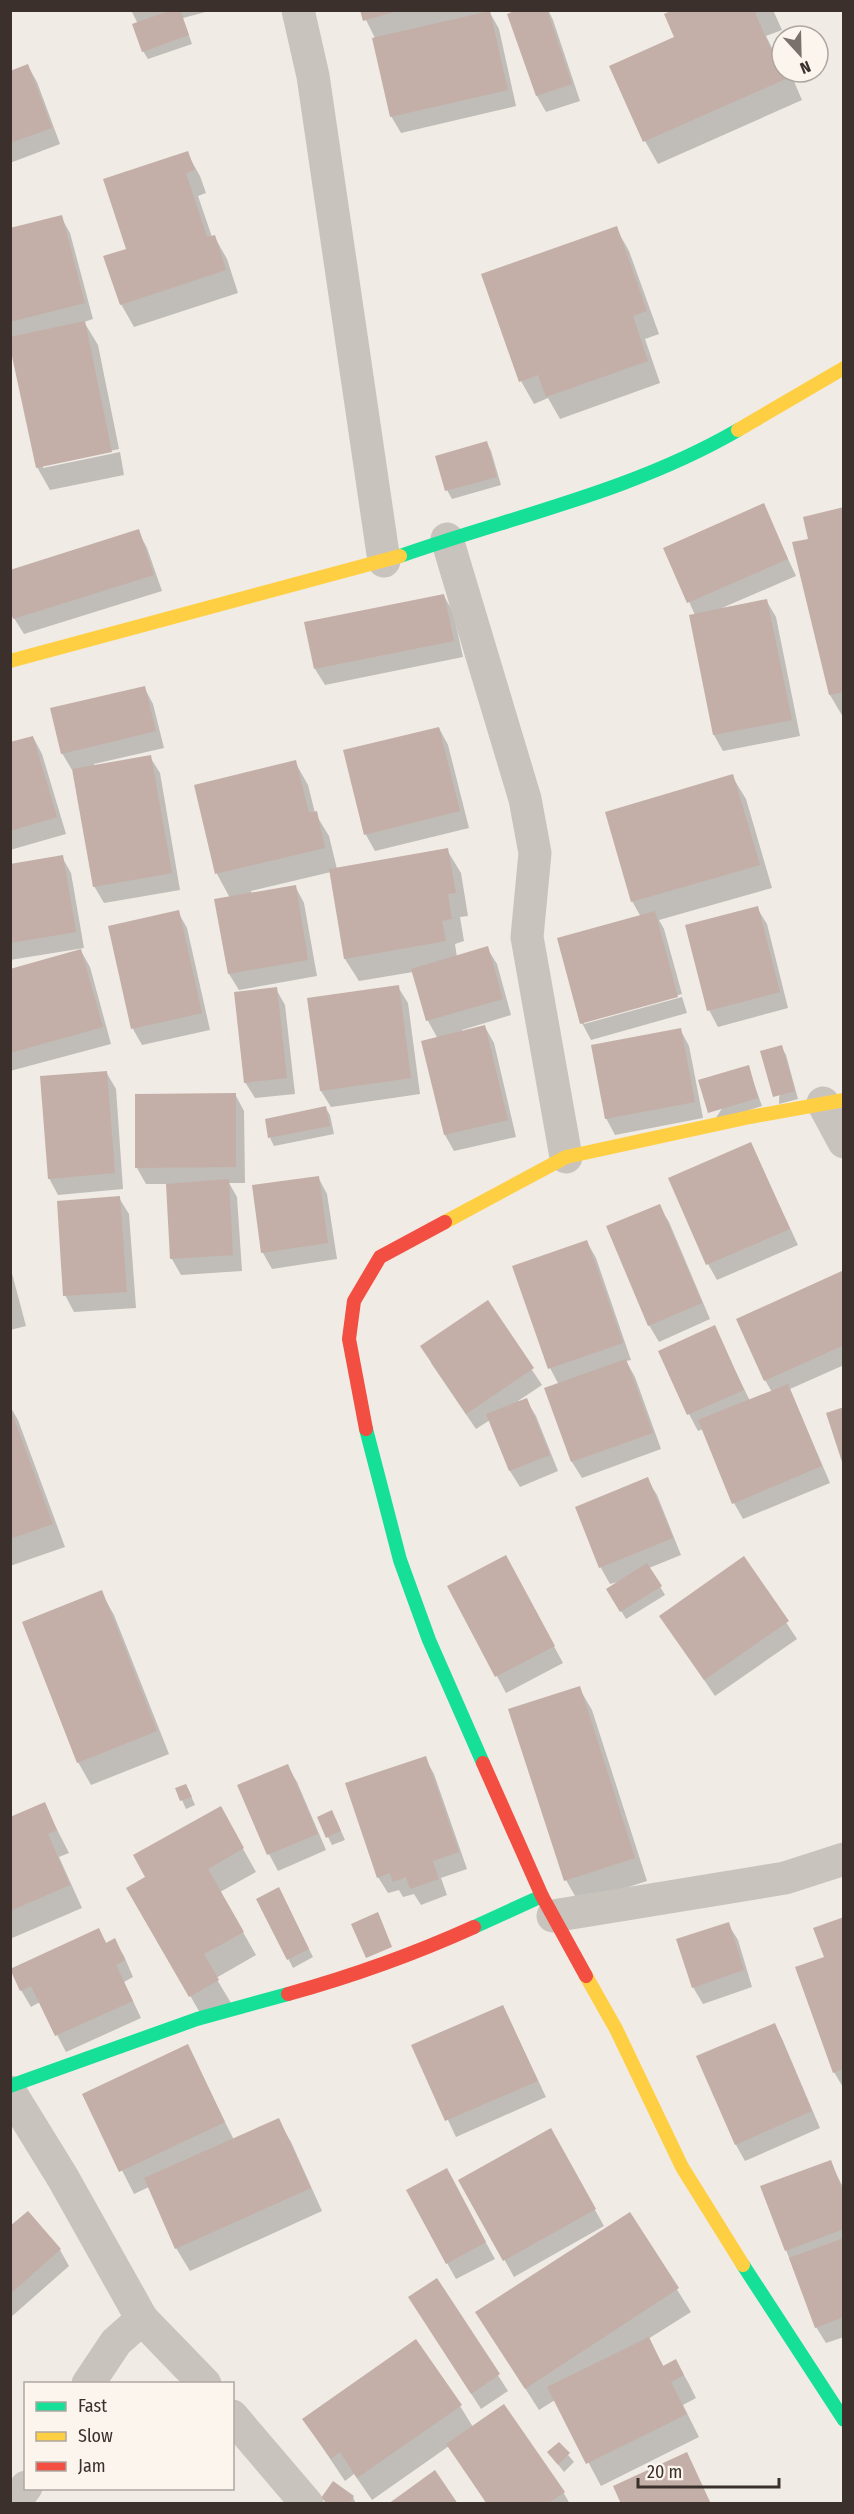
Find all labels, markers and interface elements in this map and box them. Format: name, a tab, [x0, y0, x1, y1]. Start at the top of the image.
north arrow	[770, 24, 830, 84]
text: N	[797, 57, 813, 78]
legend	[24, 2382, 234, 2490]
text: Fast	[78, 2395, 107, 2417]
text: Slow	[78, 2425, 113, 2447]
scale bar	[638, 2451, 779, 2489]
text: Jam	[78, 2455, 106, 2477]
text: 20 m	[647, 2461, 682, 2483]

